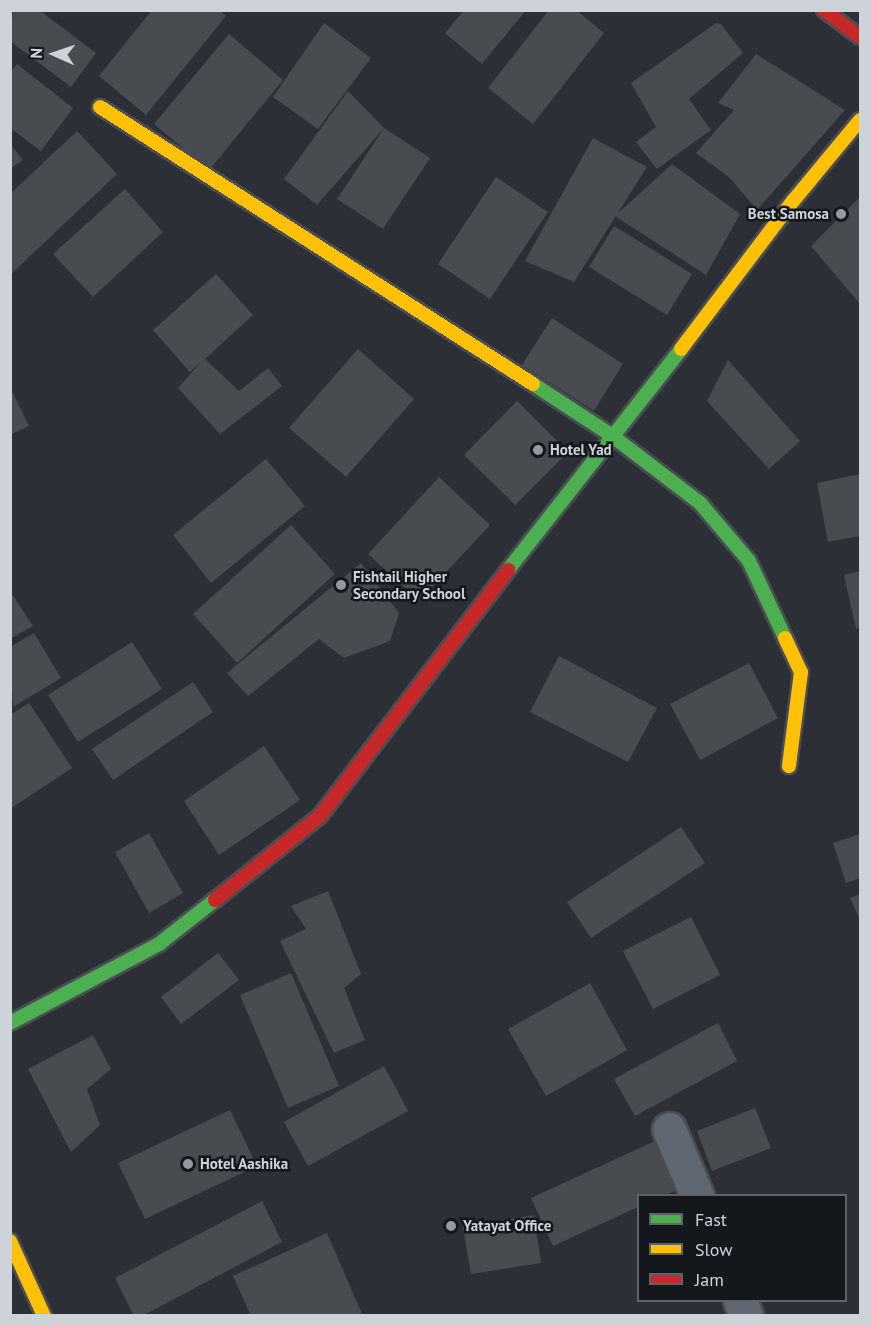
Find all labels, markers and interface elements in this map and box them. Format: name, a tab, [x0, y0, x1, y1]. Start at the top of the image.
north arrow	[24, 24, 84, 84]
text: N	[26, 47, 46, 59]
place label: Best Samosa	[748, 205, 829, 223]
marker: Best Samosa	[834, 207, 848, 221]
place label: Hotel Yad	[550, 441, 612, 459]
marker: Hotel Yad	[531, 443, 545, 457]
place label: Fishtail Higher Secondary School	[353, 567, 466, 602]
marker: Fishtail Higher Secondary School	[334, 578, 348, 592]
place label: Hotel Aashika	[200, 1155, 289, 1173]
marker: Hotel Aashika	[181, 1157, 195, 1171]
legend	[637, 1194, 847, 1302]
text: Fast	[695, 1208, 727, 1231]
place label: Yatayat Office	[463, 1217, 552, 1235]
marker: Yatayat Office	[444, 1219, 458, 1233]
text: Slow	[695, 1238, 733, 1261]
text: Jam	[695, 1268, 724, 1291]

